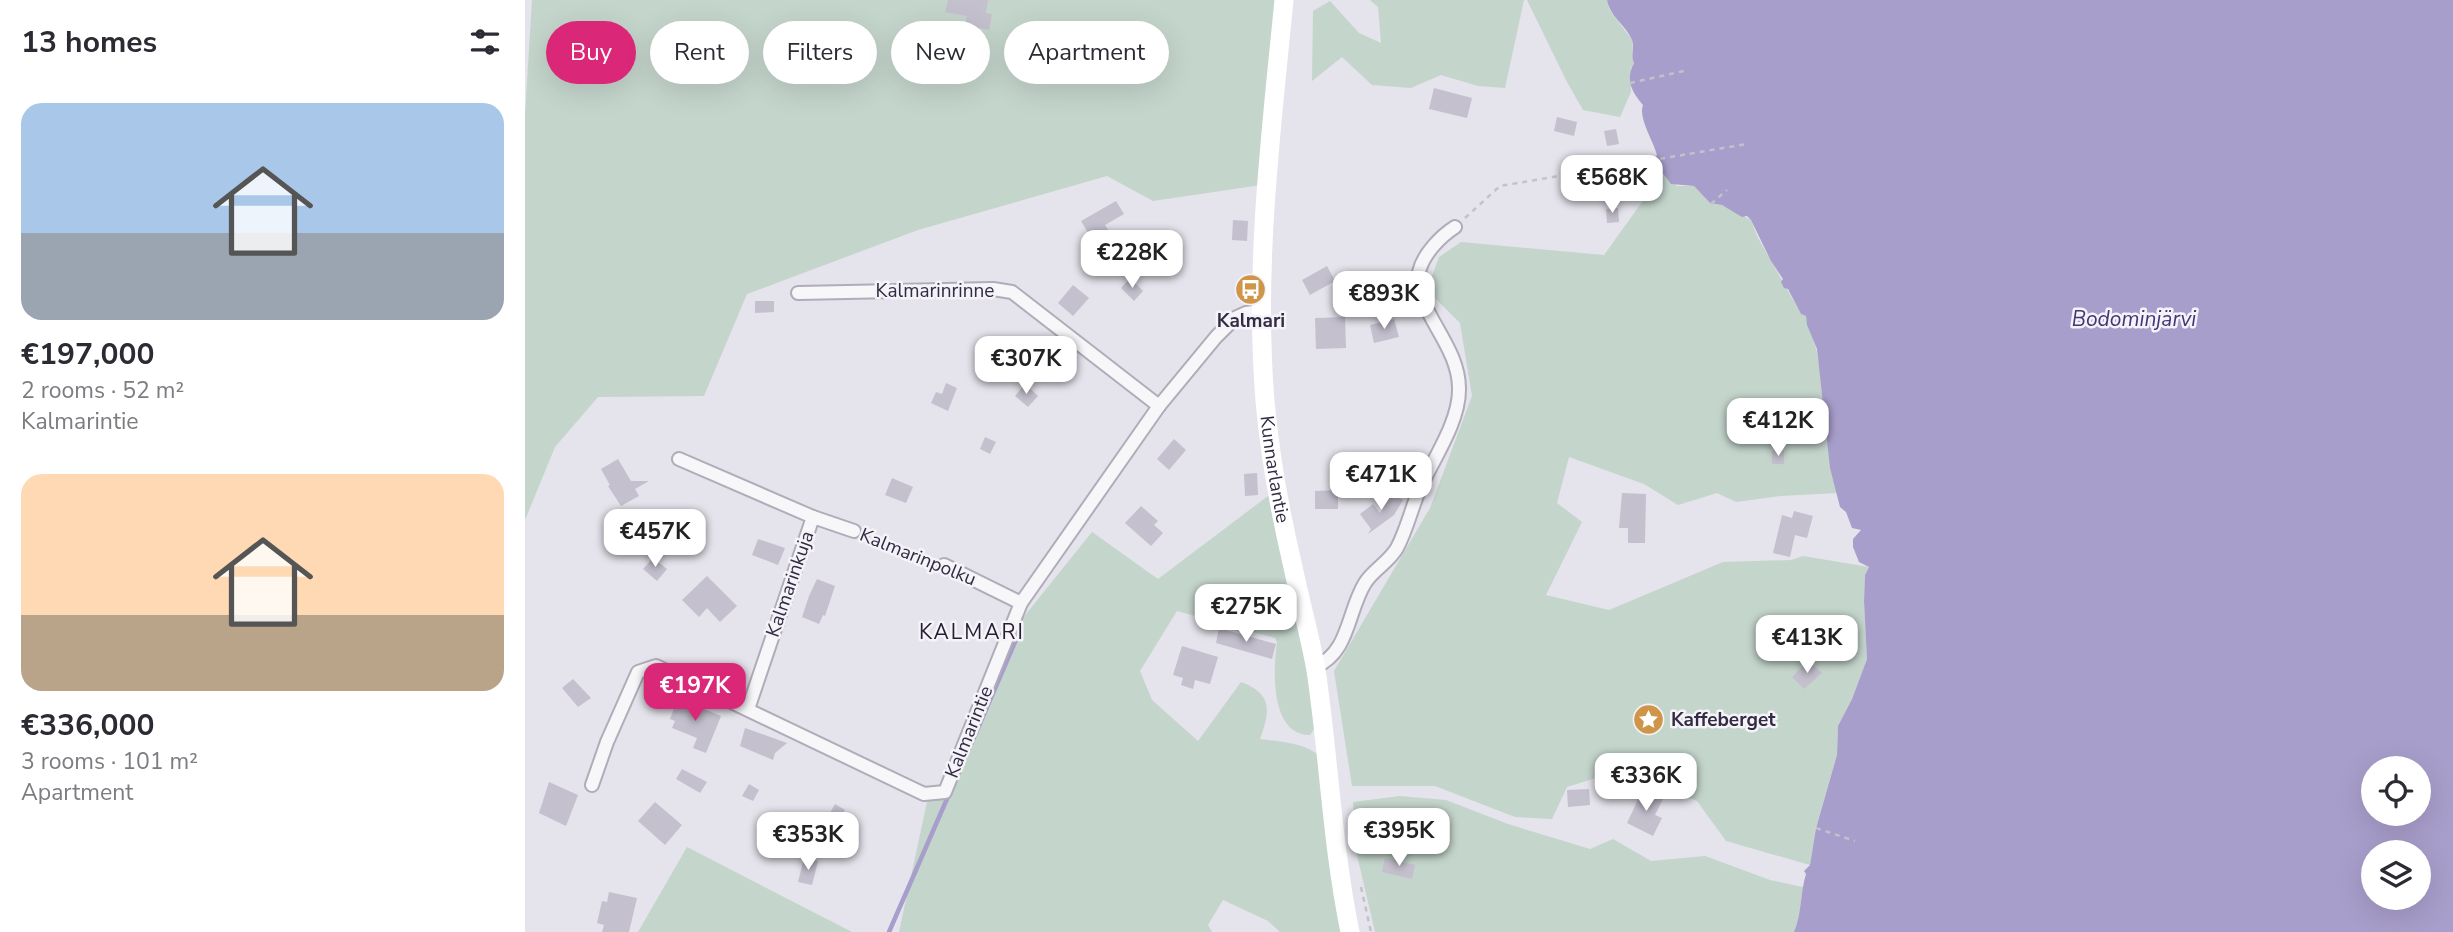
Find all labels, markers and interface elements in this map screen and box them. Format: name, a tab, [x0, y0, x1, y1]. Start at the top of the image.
chip: Buy	[546, 21, 636, 84]
chip: Rent	[650, 21, 749, 84]
chip: Filters	[763, 21, 877, 84]
chip: New	[891, 21, 990, 84]
chip: Apartment	[1004, 21, 1169, 84]
text: 13 homes	[21, 22, 157, 63]
icon: filters	[466, 23, 504, 61]
icon: home	[200, 148, 326, 274]
pin: €568K	[1563, 156, 1661, 215]
text: €568K	[1577, 162, 1647, 193]
pin: €228K	[1083, 230, 1181, 290]
text: €228K	[1097, 237, 1167, 268]
pin: €893K	[1335, 272, 1433, 331]
bus stop icon: Kalmari	[1234, 273, 1268, 307]
street label: Kalmarinrinne	[876, 278, 994, 304]
text: €893K	[1349, 278, 1419, 309]
water label: Bodominjärvi	[2072, 305, 2197, 333]
place label: Kalmari	[1217, 308, 1285, 334]
text: €197,000	[21, 334, 154, 375]
pin: €307K	[977, 336, 1075, 396]
text: €307K	[991, 343, 1061, 374]
text: 2 rooms · 52 m²	[21, 375, 184, 406]
pin: €412K	[1729, 398, 1827, 458]
text: €412K	[1743, 405, 1813, 436]
text: Kalmarintie	[21, 406, 139, 437]
street label: Kunnarlantie	[1253, 414, 1296, 525]
pin: €471K	[1332, 452, 1430, 512]
text: €471K	[1346, 459, 1416, 490]
pin: €457K	[606, 510, 704, 569]
text: €457K	[620, 516, 690, 547]
icon: home	[200, 519, 326, 645]
street label: Kalmarinpolku	[856, 522, 980, 592]
street label: Kalmarinkuja	[760, 527, 820, 641]
pin: €275K	[1197, 584, 1295, 644]
text: €275K	[1211, 591, 1281, 622]
pin: €413K	[1758, 616, 1856, 675]
district label: KALMARI	[919, 618, 1025, 646]
text: €413K	[1772, 622, 1842, 653]
pin: €197K	[646, 664, 744, 723]
text: €197K	[660, 670, 730, 701]
street label: Kalmarintie	[939, 682, 999, 782]
place icon: Kaffeberget	[1631, 703, 1665, 737]
text: €336,000	[21, 705, 154, 746]
place label: Kaffeberget	[1671, 707, 1776, 733]
text: 3 rooms · 101 m²	[21, 746, 198, 777]
pin: €336K	[1597, 754, 1695, 813]
map controls	[2361, 756, 2431, 910]
button: locate	[2361, 756, 2431, 826]
text: €336K	[1611, 760, 1681, 791]
text: Apartment	[21, 777, 133, 808]
pin: €395K	[1350, 808, 1448, 868]
pin: €353K	[759, 812, 857, 872]
text: €395K	[1364, 815, 1434, 846]
text: €353K	[773, 819, 843, 850]
button: layers	[2361, 840, 2431, 910]

